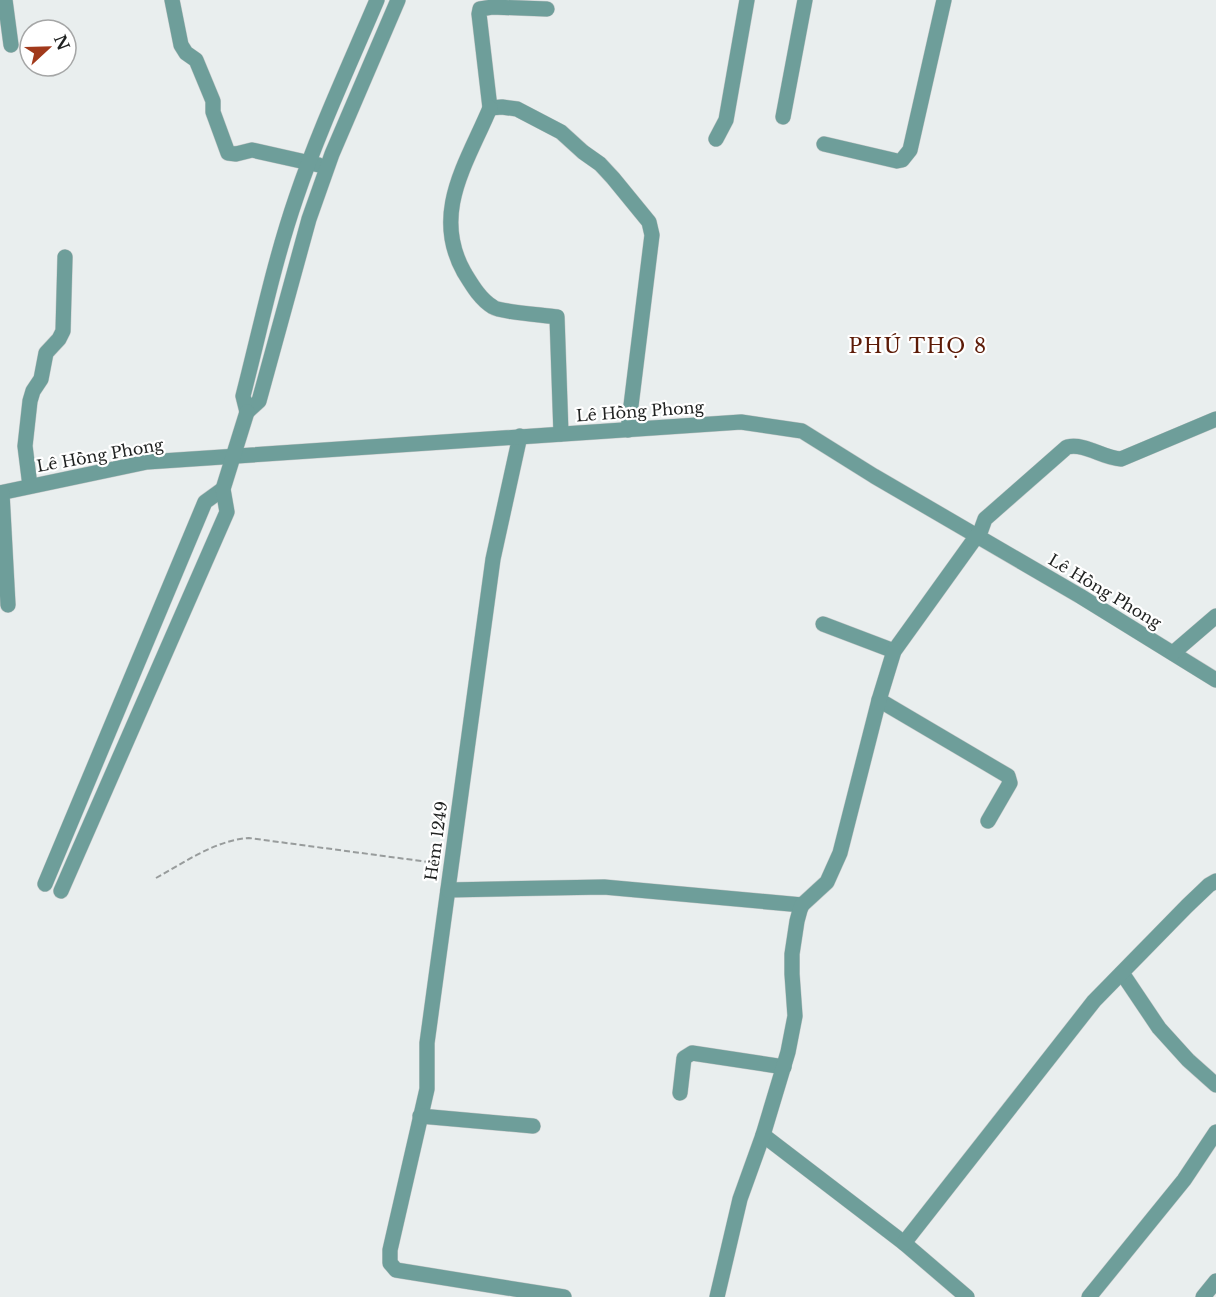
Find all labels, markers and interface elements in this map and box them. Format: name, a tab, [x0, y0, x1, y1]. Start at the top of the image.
north arrow	[18, 18, 78, 78]
text: N	[50, 32, 74, 53]
district label: PHÚ THỌ 8	[848, 333, 988, 358]
street label: Lê Hồng Phong	[575, 397, 705, 425]
street label: Lê Hồng Phong	[35, 434, 165, 476]
street label: Lê Hồng Phong	[1045, 549, 1165, 633]
street label: Hẻm 1249	[421, 800, 451, 882]

